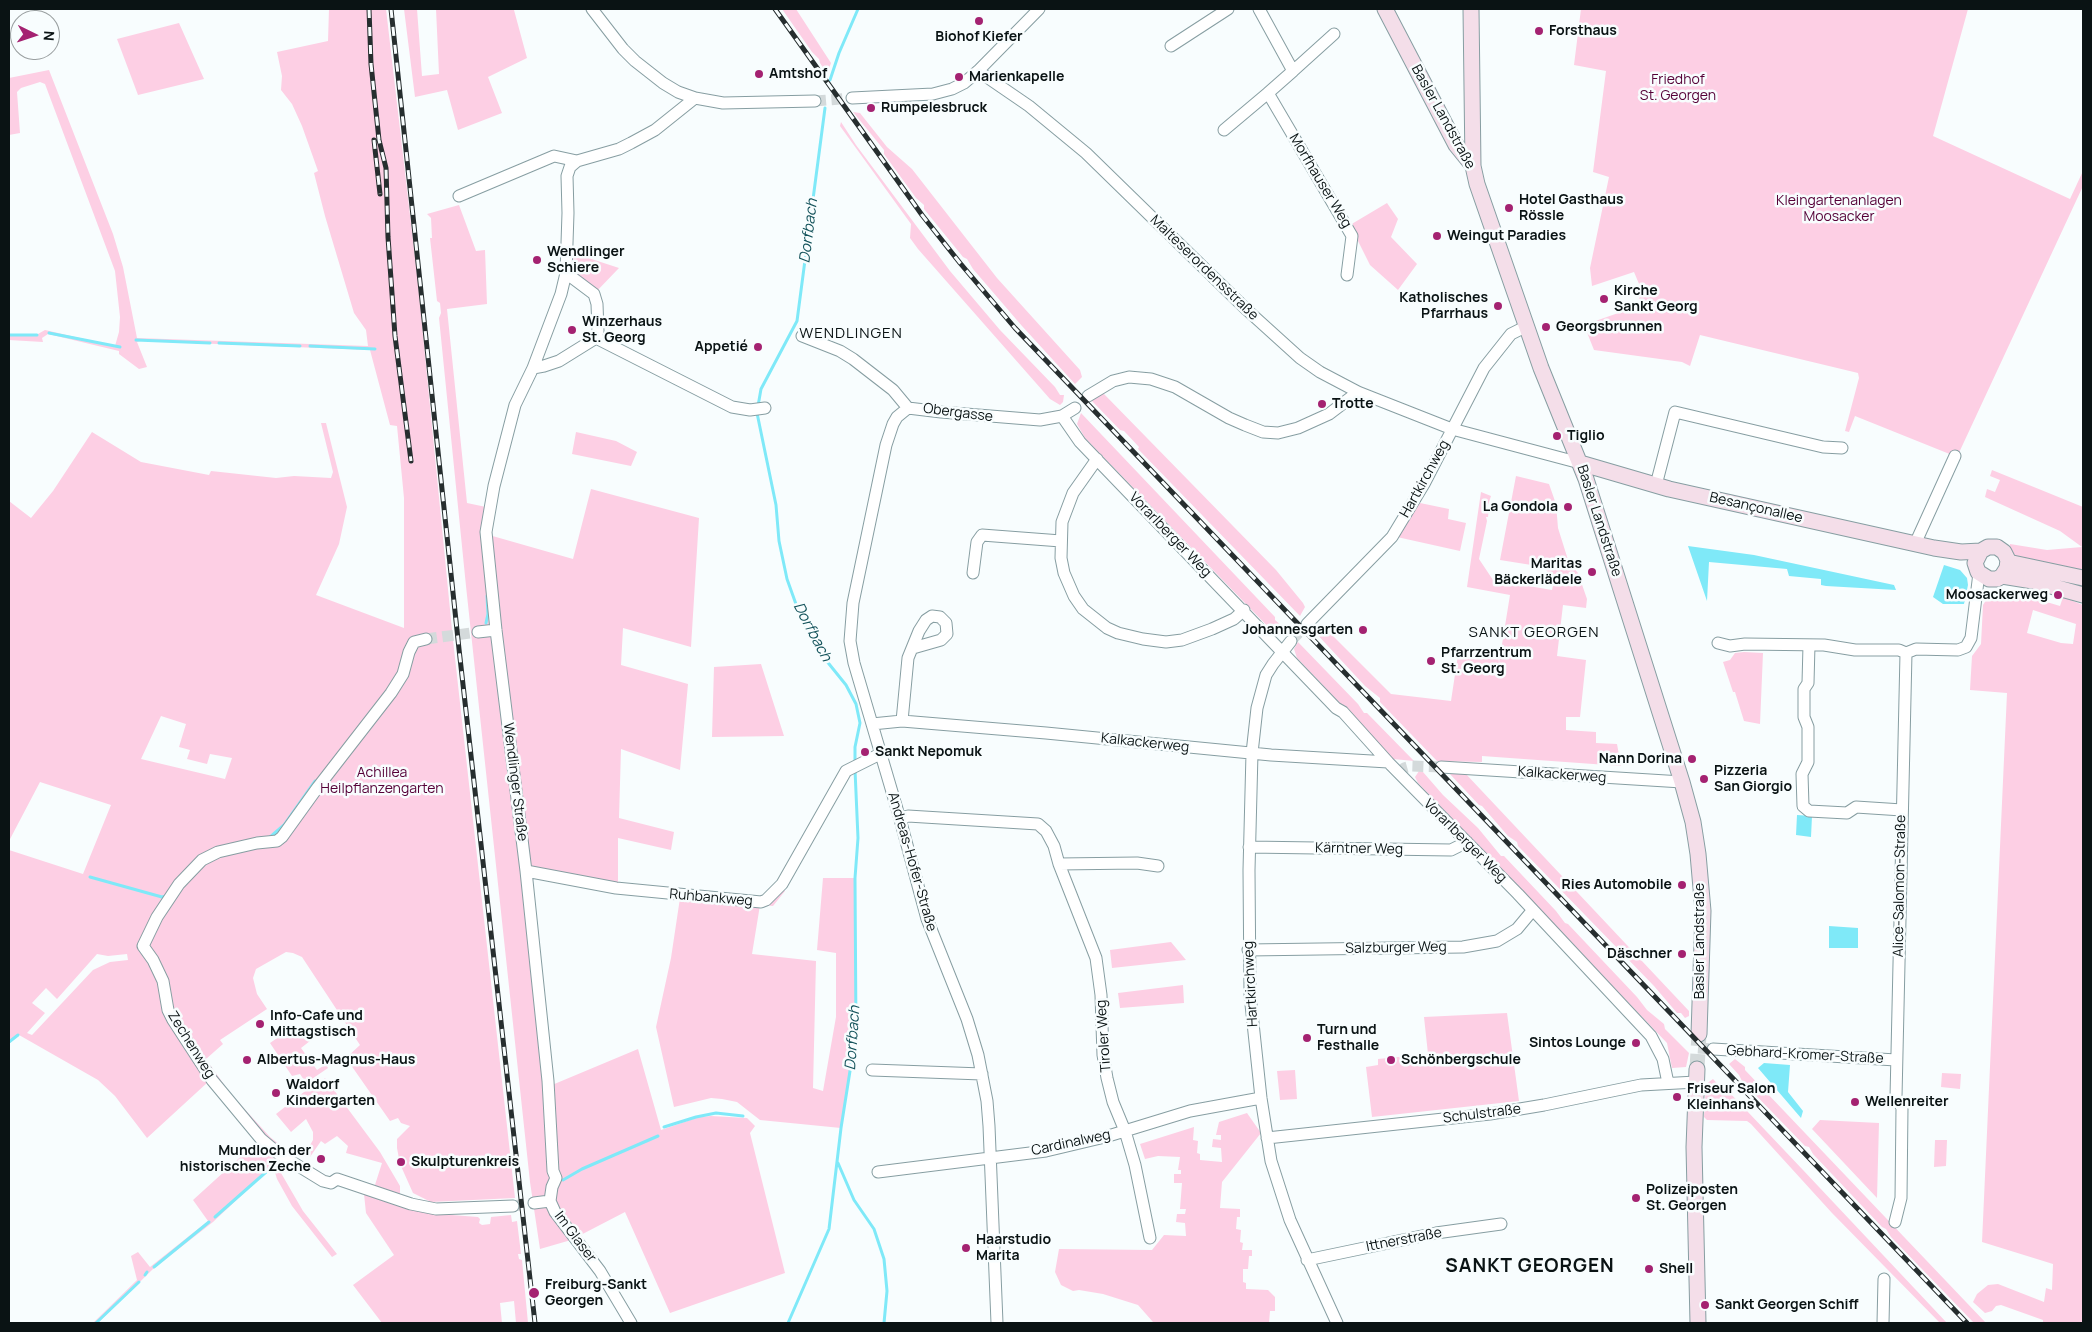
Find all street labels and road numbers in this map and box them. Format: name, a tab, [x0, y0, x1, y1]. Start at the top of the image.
street label: Basler Landstraße	[1407, 62, 1479, 172]
street label: Morfhauser Weg	[1285, 131, 1355, 231]
street label: Malteserordensstraße	[1146, 212, 1262, 324]
street label: Obergasse	[922, 400, 994, 426]
street label: Hartkirchweg	[1397, 437, 1453, 521]
street label: Basler Landstraße	[1573, 463, 1625, 579]
street label: Vorarlberger Weg	[1125, 489, 1215, 581]
street label: Besançonallee	[1708, 489, 1804, 527]
street label: Wendlinger Straße	[499, 722, 531, 842]
street label: Kalkackerweg	[1100, 730, 1190, 756]
street label: Kalkackerweg	[1517, 764, 1607, 786]
street label: Andreas-Hofer-Straße	[884, 790, 940, 934]
street label: Vorarlberger Weg	[1420, 796, 1510, 886]
street label: Alice-Salomon-Straße	[1890, 815, 1910, 957]
street label: Kärntner Weg	[1315, 840, 1403, 858]
street label: Basler Landstraße	[1692, 883, 1708, 999]
street label: Ruhbankweg	[669, 886, 753, 910]
street label: Salzburger Weg	[1345, 939, 1447, 957]
street label: Hartkirchweg	[1240, 941, 1262, 1027]
street label: Tiroler Weg	[1093, 999, 1115, 1073]
street label: Zechenweg	[164, 1008, 218, 1082]
street label: Gebhard-Kromer-Straße	[1726, 1042, 1884, 1068]
street label: Schulstraße	[1442, 1101, 1522, 1127]
street label: Cardinalweg	[1030, 1126, 1112, 1160]
street label: Im Glaser	[550, 1208, 600, 1266]
street label: Ittnerstraße	[1365, 1224, 1443, 1256]

